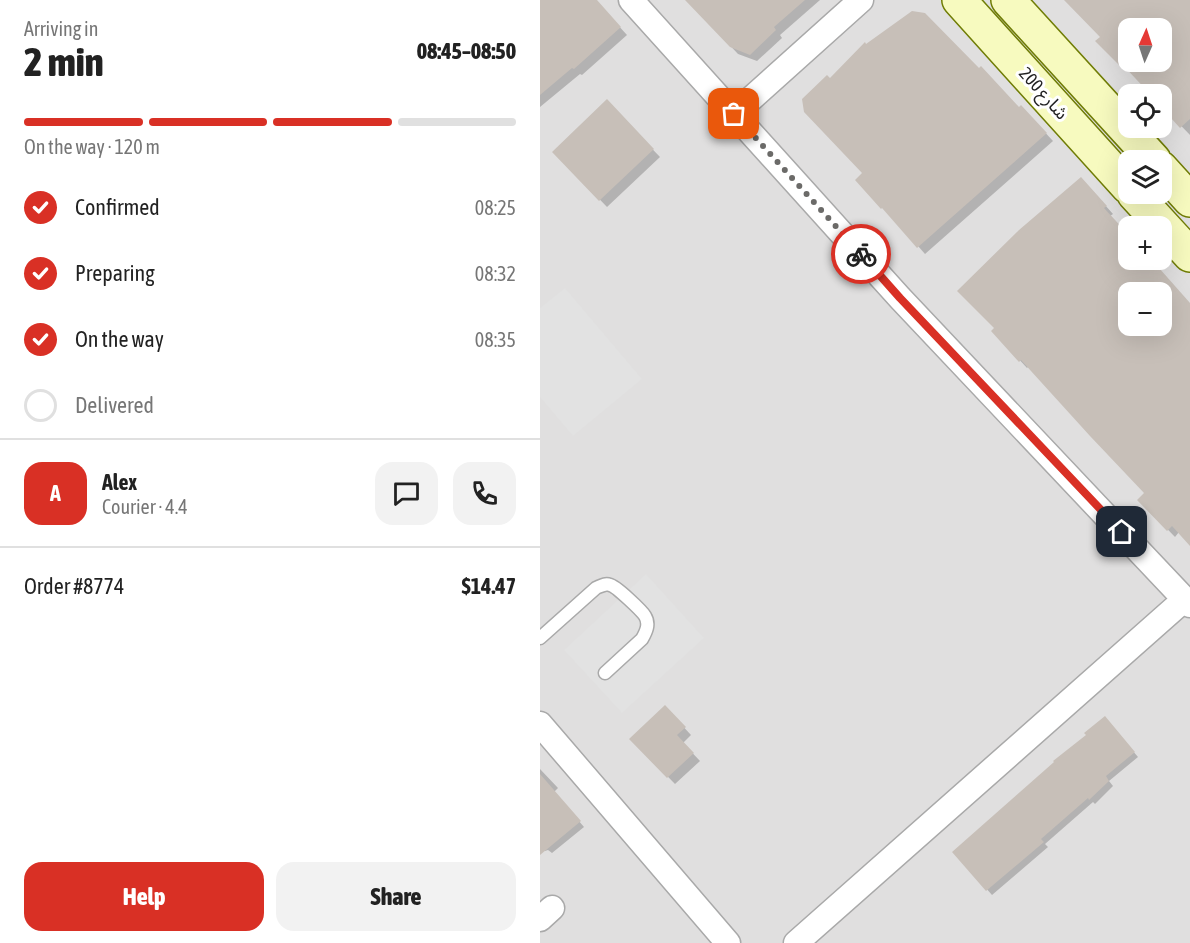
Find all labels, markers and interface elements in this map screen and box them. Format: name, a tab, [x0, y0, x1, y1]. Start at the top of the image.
text: Arriving in	[24, 17, 98, 40]
north arrow	[1118, 18, 1172, 72]
map controls	[1118, 18, 1172, 336]
text: 08:45–08:50	[417, 38, 516, 64]
text: 2 min	[24, 40, 104, 84]
street label: شارع 200	[1012, 63, 1073, 126]
button: locate	[1118, 84, 1172, 138]
pin	[708, 88, 759, 139]
icon: bag	[717, 97, 750, 130]
text: On the way · 120 m	[24, 135, 160, 158]
button: layers	[1118, 150, 1172, 204]
icon: check	[24, 191, 57, 224]
text: Confirmed	[75, 194, 160, 220]
text: 08:25	[475, 196, 516, 219]
button: +	[1118, 216, 1172, 270]
courier	[831, 224, 891, 284]
icon: bike	[845, 238, 878, 271]
icon: check	[24, 257, 57, 290]
text: Preparing	[75, 260, 155, 286]
text: 08:32	[475, 262, 516, 285]
button: −	[1118, 282, 1172, 336]
icon: check	[24, 323, 57, 356]
text: On the way	[75, 326, 164, 352]
text: 08:35	[475, 328, 516, 351]
text: Delivered	[75, 392, 154, 418]
button: chat	[375, 462, 438, 525]
button: phone	[453, 462, 516, 525]
text: Alex	[102, 469, 137, 495]
text: A	[50, 480, 61, 506]
text: Courier · 4.4	[102, 495, 188, 518]
pin	[1096, 506, 1147, 557]
icon: home	[1105, 515, 1138, 548]
text: Order #8774	[24, 573, 124, 599]
text: $14.47	[461, 573, 516, 599]
button: Help	[24, 862, 264, 931]
button: Share	[276, 862, 516, 931]

